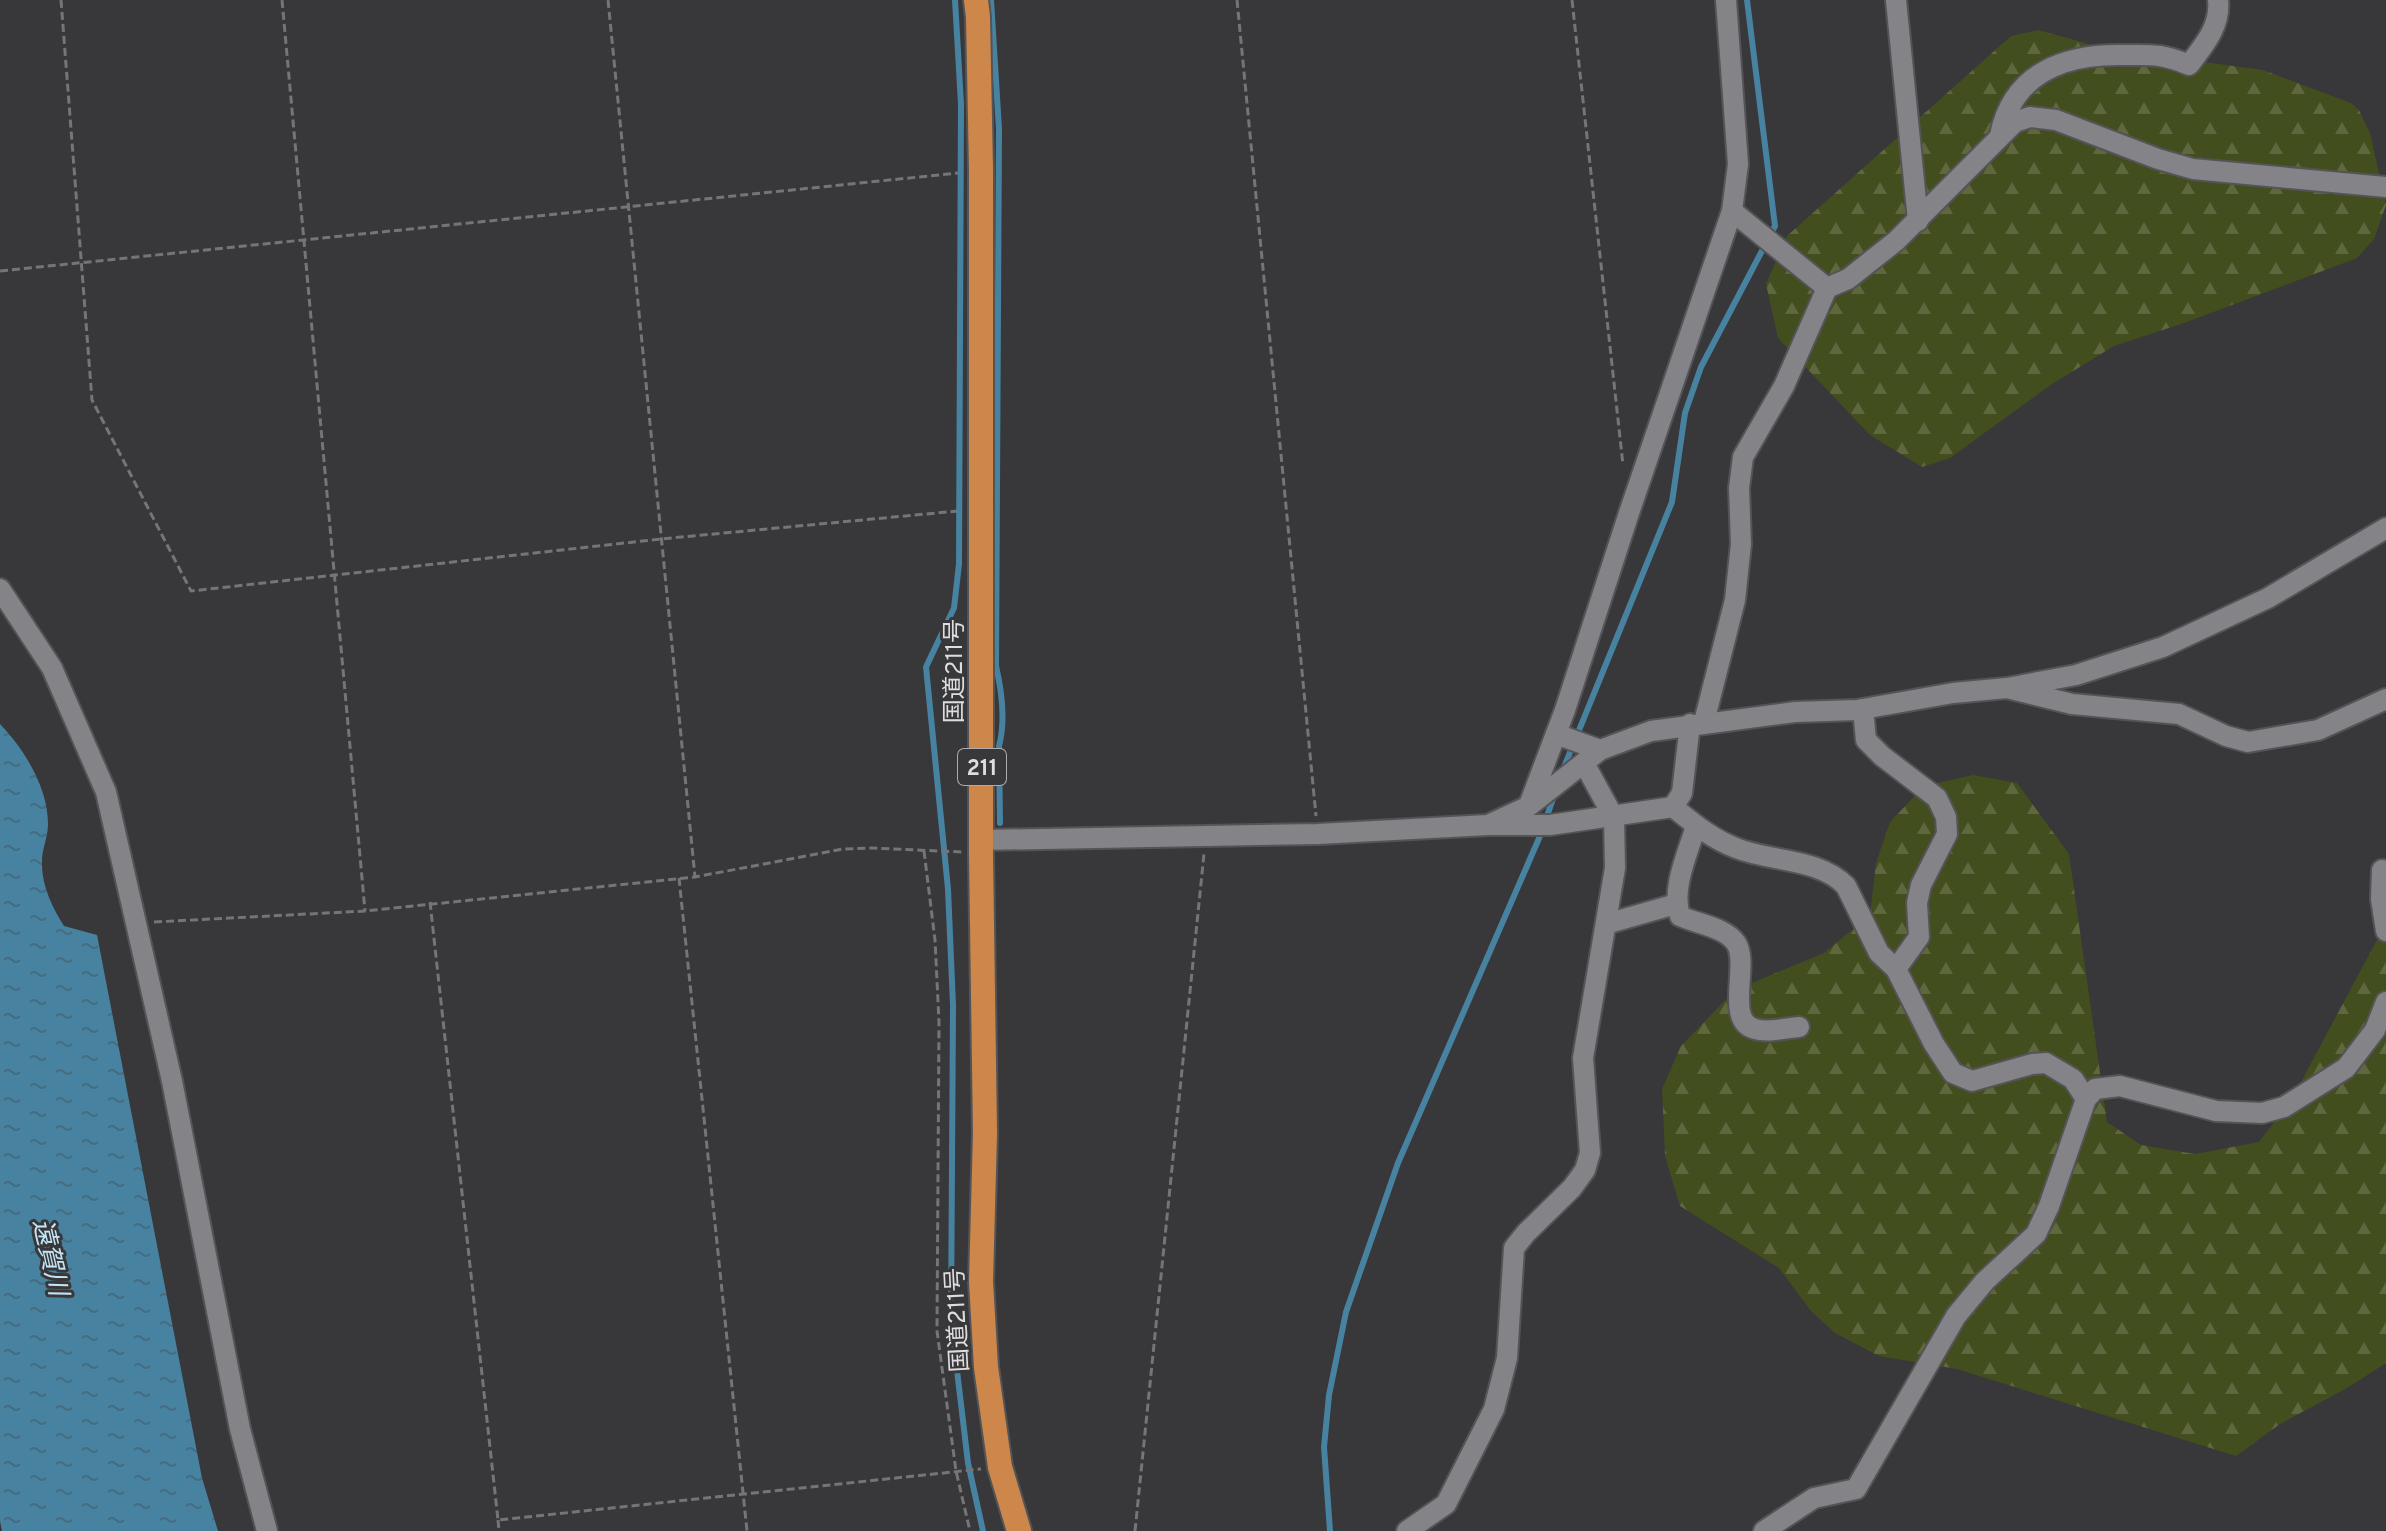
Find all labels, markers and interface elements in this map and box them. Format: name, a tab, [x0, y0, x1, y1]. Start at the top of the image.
street label: 国道211号	[941, 619, 971, 723]
road number: 211	[958, 749, 1006, 785]
water label: 遠賀川	[24, 1216, 74, 1302]
street label: 国道211号	[941, 1267, 977, 1373]

